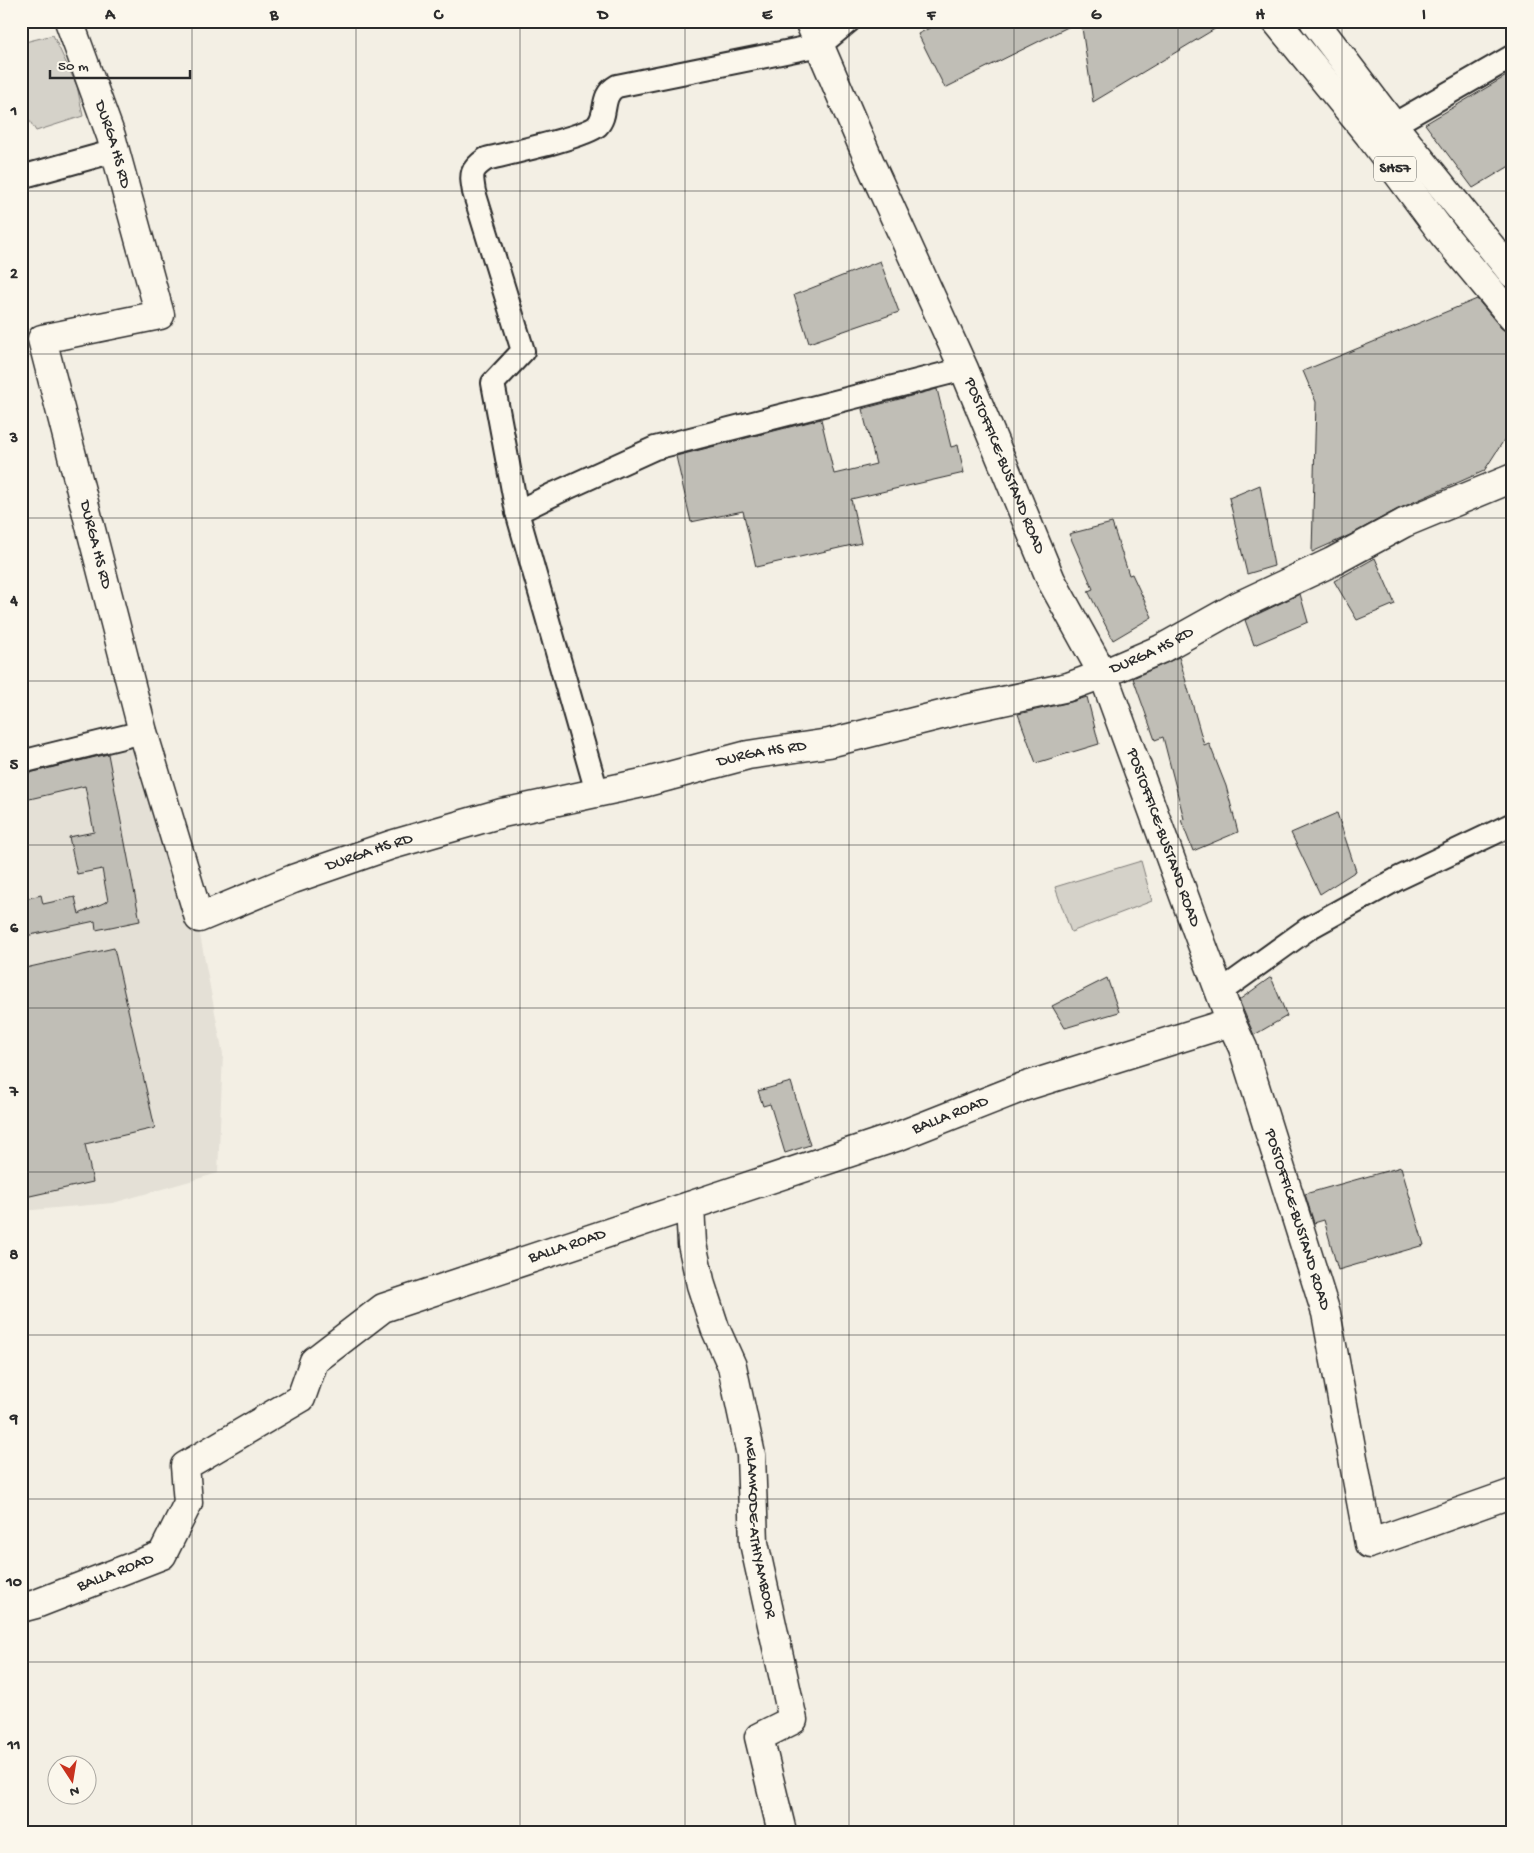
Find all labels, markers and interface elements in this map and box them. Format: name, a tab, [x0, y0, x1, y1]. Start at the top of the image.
text: A	[104, 7, 116, 26]
text: B	[269, 7, 279, 26]
text: C	[433, 7, 444, 26]
text: D	[596, 7, 609, 26]
text: E	[762, 7, 773, 26]
text: F	[926, 7, 937, 26]
text: G	[1091, 7, 1102, 26]
text: H	[1255, 7, 1265, 26]
text: I	[1422, 7, 1426, 26]
scale bar	[50, 48, 190, 80]
text: 50 m	[58, 58, 89, 76]
street label: DURGA HS RD	[89, 97, 135, 191]
text: 1	[10, 103, 17, 122]
road number: SH57	[1374, 156, 1416, 182]
text: 2	[10, 266, 18, 285]
street label: POSTOFFICE-BUSTAND ROAD	[959, 374, 1049, 557]
text: 3	[9, 430, 18, 449]
street label: DURGA HS RD	[74, 498, 116, 592]
text: 4	[9, 593, 18, 612]
street label: DURGA HS RD	[1106, 623, 1198, 680]
street label: DURGA HS RD	[714, 737, 808, 773]
street label: POSTOFFICE-BUSTAND ROAD	[1121, 745, 1204, 930]
text: 5	[10, 757, 19, 776]
street label: DURGA HS RD	[322, 830, 416, 877]
text: 6	[10, 920, 19, 939]
text: 7	[9, 1084, 19, 1103]
street label: BALLA ROAD	[909, 1092, 992, 1140]
street label: POSTOFFICE-BUSTAND ROAD	[1259, 1126, 1334, 1313]
street label: BALLA ROAD	[525, 1225, 609, 1269]
text: 8	[10, 1247, 19, 1266]
text: 9	[9, 1411, 18, 1430]
street label: MELAMKODE-ATHIYAMBOOR	[738, 1435, 780, 1621]
street label: BALLA ROAD	[74, 1549, 157, 1597]
text: 10	[5, 1574, 22, 1593]
text: 11	[7, 1737, 20, 1756]
north arrow	[48, 1756, 98, 1806]
text: N	[68, 1781, 80, 1800]

